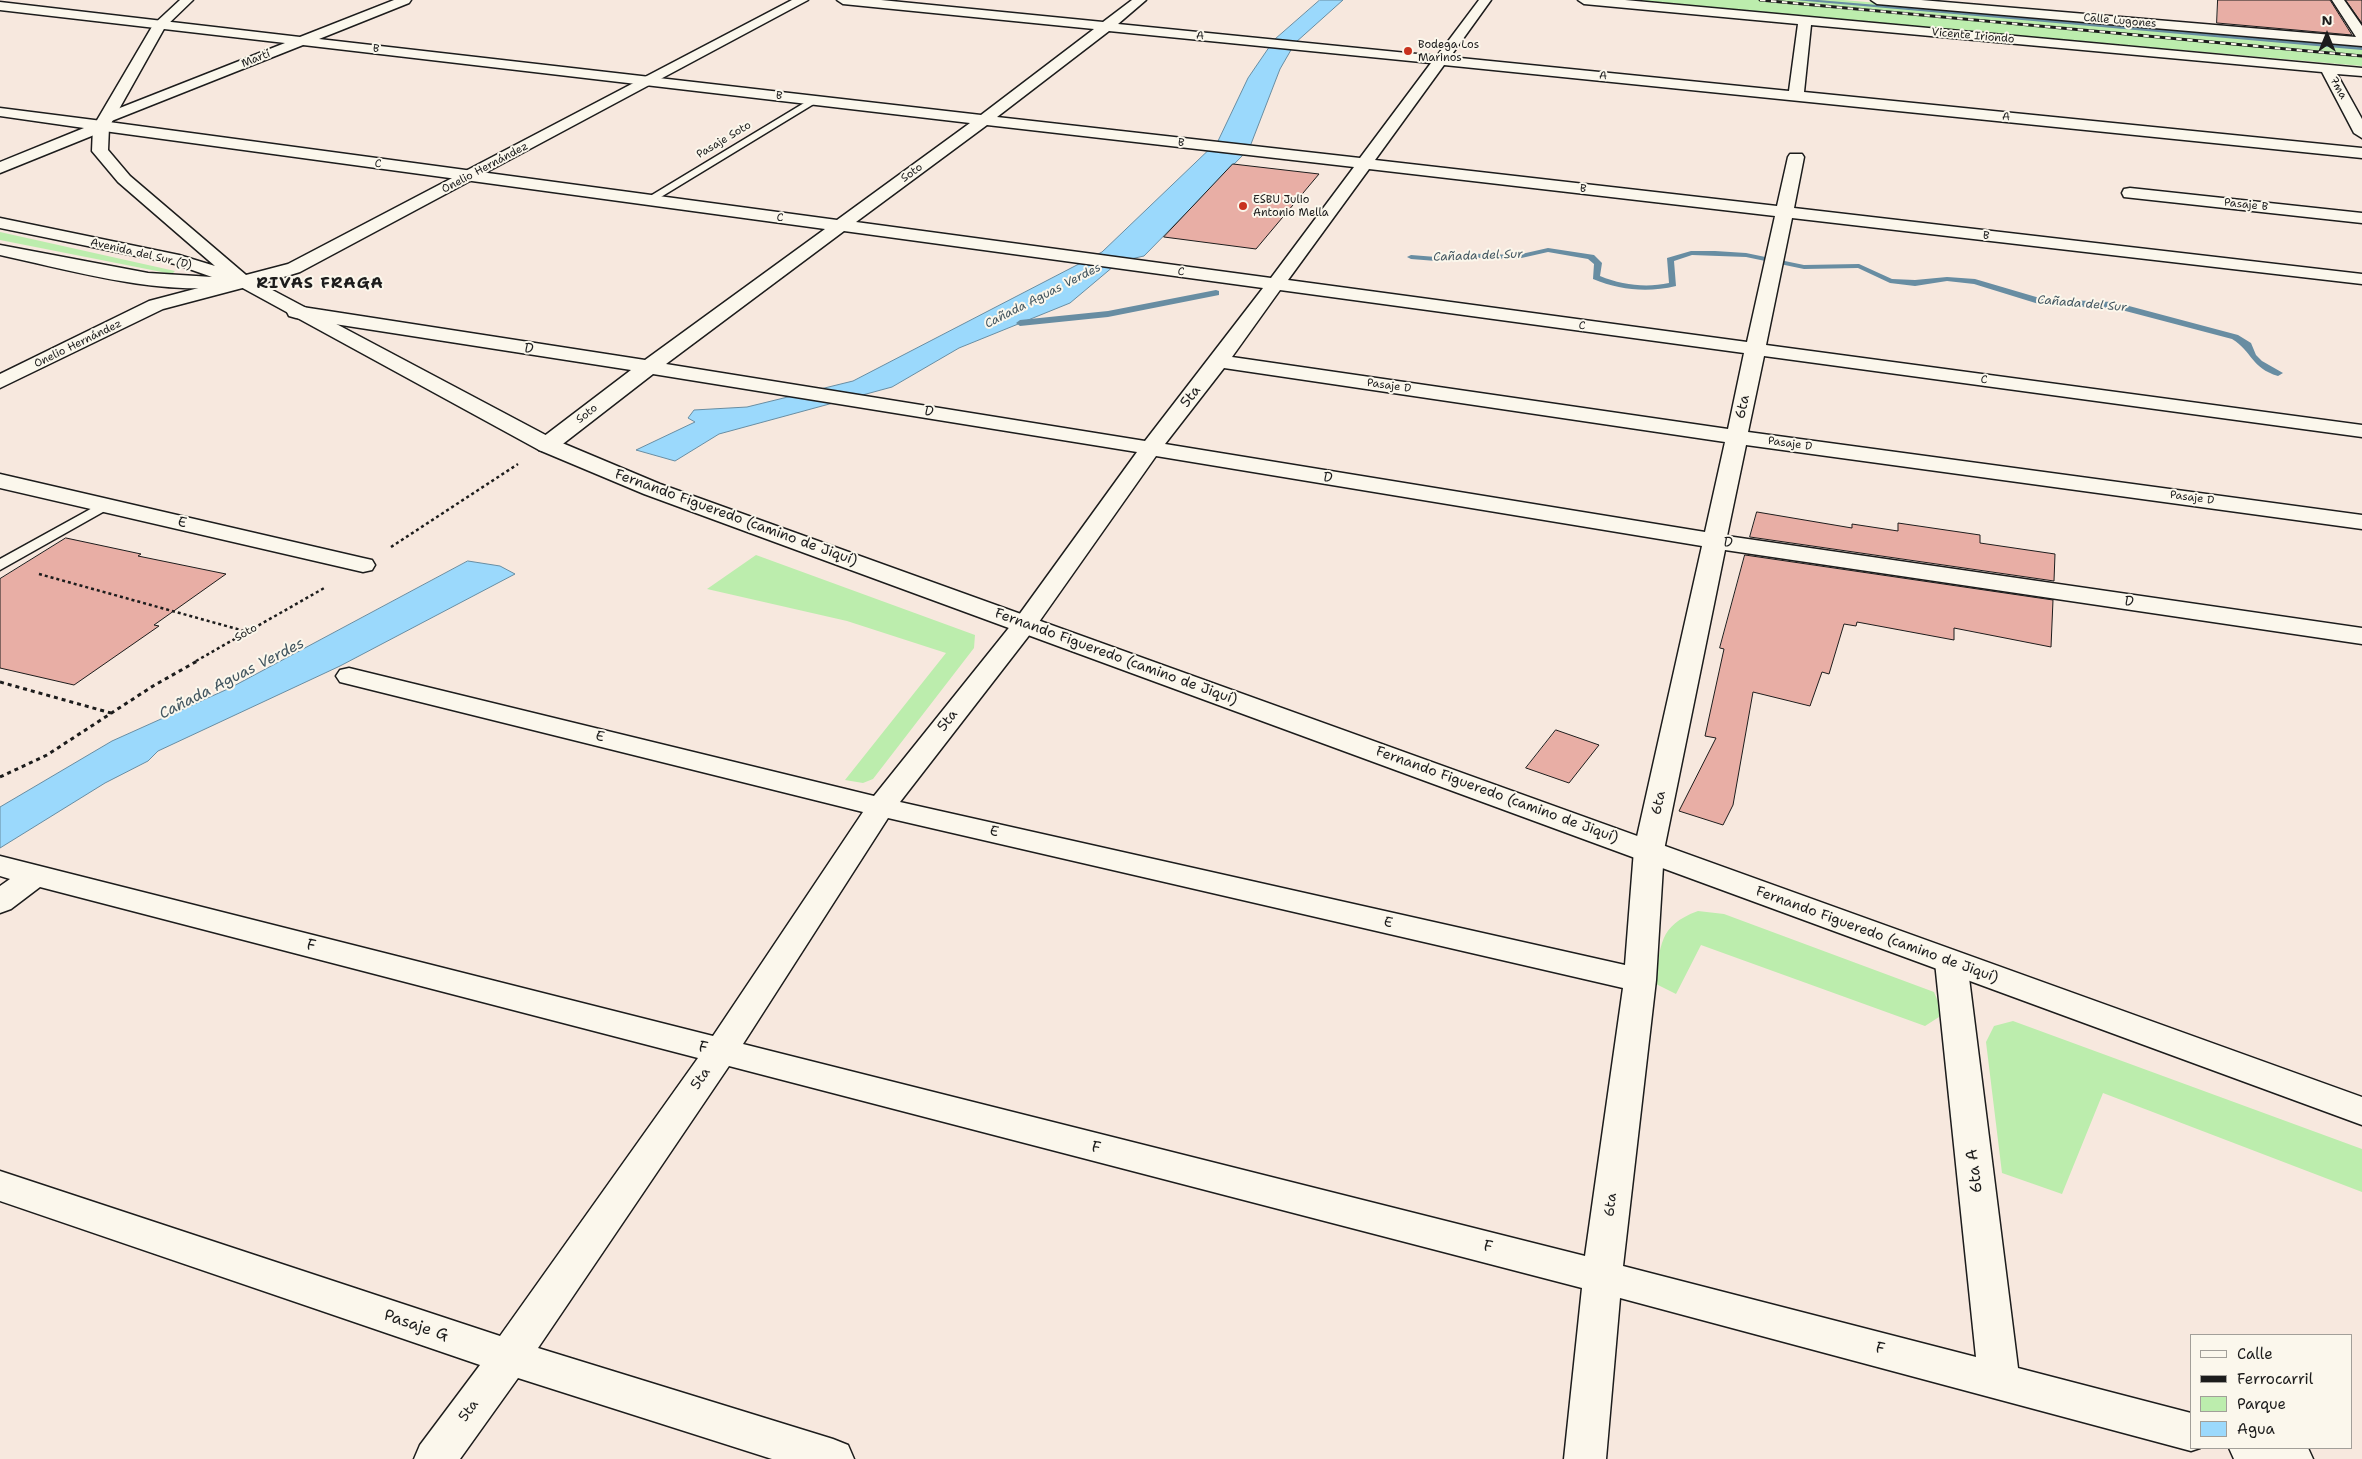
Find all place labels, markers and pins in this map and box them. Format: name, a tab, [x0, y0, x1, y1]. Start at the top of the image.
place label: Bodega Los Marinos	[1418, 38, 1479, 64]
marker: Bodega Los Marinos	[1402, 45, 1414, 57]
place label: ESBU Julio Antonio Mella	[1253, 193, 1329, 219]
marker: ESBU Julio Antonio Mella	[1237, 200, 1249, 212]

